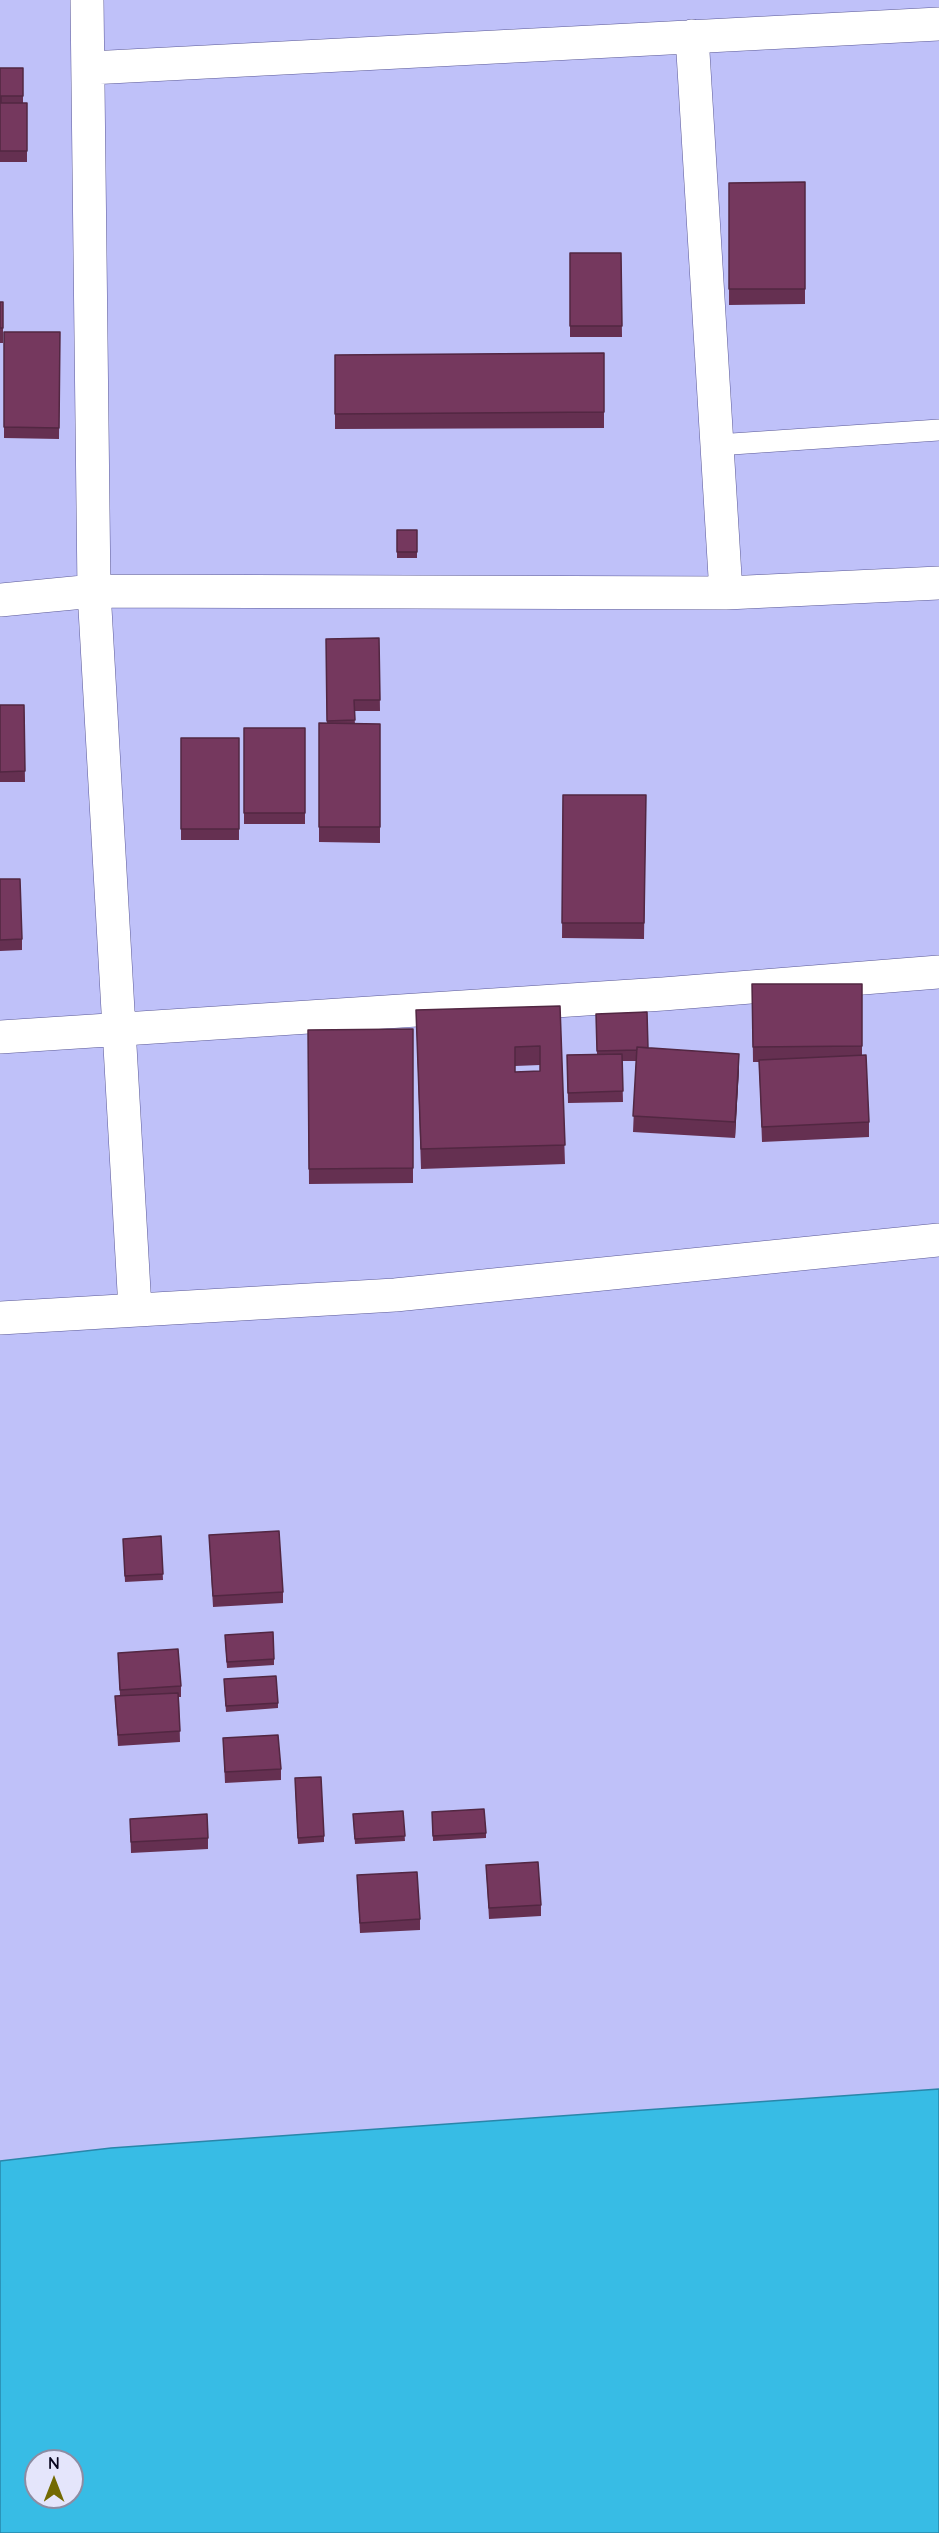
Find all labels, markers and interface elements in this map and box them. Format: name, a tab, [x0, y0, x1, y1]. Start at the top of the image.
north arrow	[24, 2449, 84, 2509]
text: N	[48, 2453, 60, 2473]

